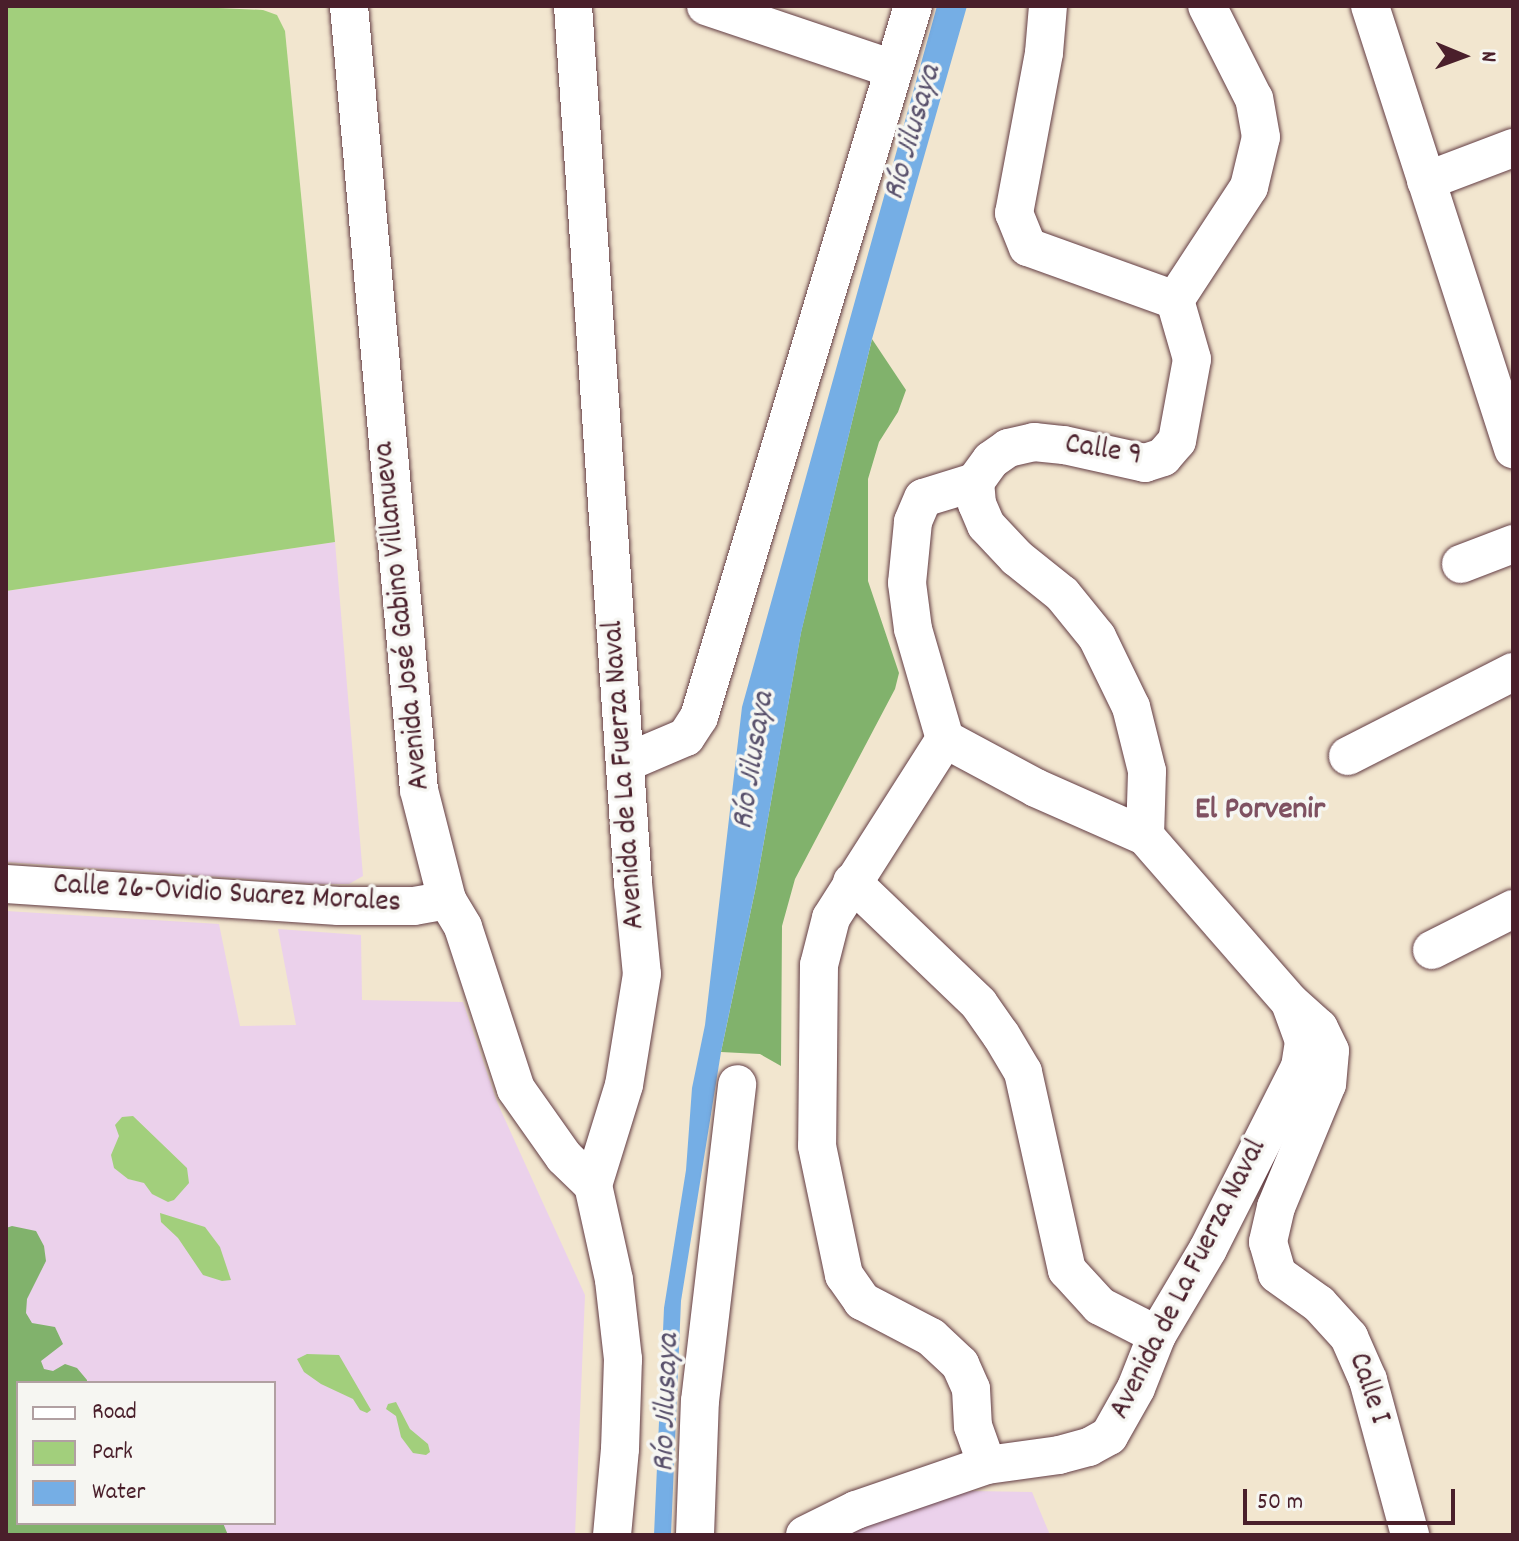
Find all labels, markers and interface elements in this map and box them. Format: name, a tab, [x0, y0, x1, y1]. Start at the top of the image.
north arrow	[1423, 16, 1503, 96]
text: N	[1472, 51, 1503, 62]
water label: Río Jilusaya	[876, 61, 952, 205]
street label: Calle 9	[1062, 428, 1144, 476]
street label: Avenida José Gabino Villanueva	[368, 440, 440, 792]
street label: Avenida de La Fuerza Naval	[597, 619, 655, 931]
water label: Río Jilusaya	[725, 690, 785, 832]
district label: El Porvenir	[1195, 792, 1325, 830]
street label: Calle 26-Ovidio Suarez Morales	[52, 869, 402, 923]
street label: Avenida de La Fuerza Naval	[1104, 1134, 1276, 1426]
water label: Río Jilusaya	[646, 1333, 690, 1473]
street label: Calle I	[1338, 1349, 1396, 1429]
legend	[16, 1381, 276, 1525]
text: Road	[92, 1396, 137, 1430]
text: Park	[92, 1436, 133, 1470]
scale bar	[1247, 1473, 1459, 1523]
text: Water	[92, 1476, 145, 1510]
text: 50 m	[1257, 1486, 1303, 1520]

